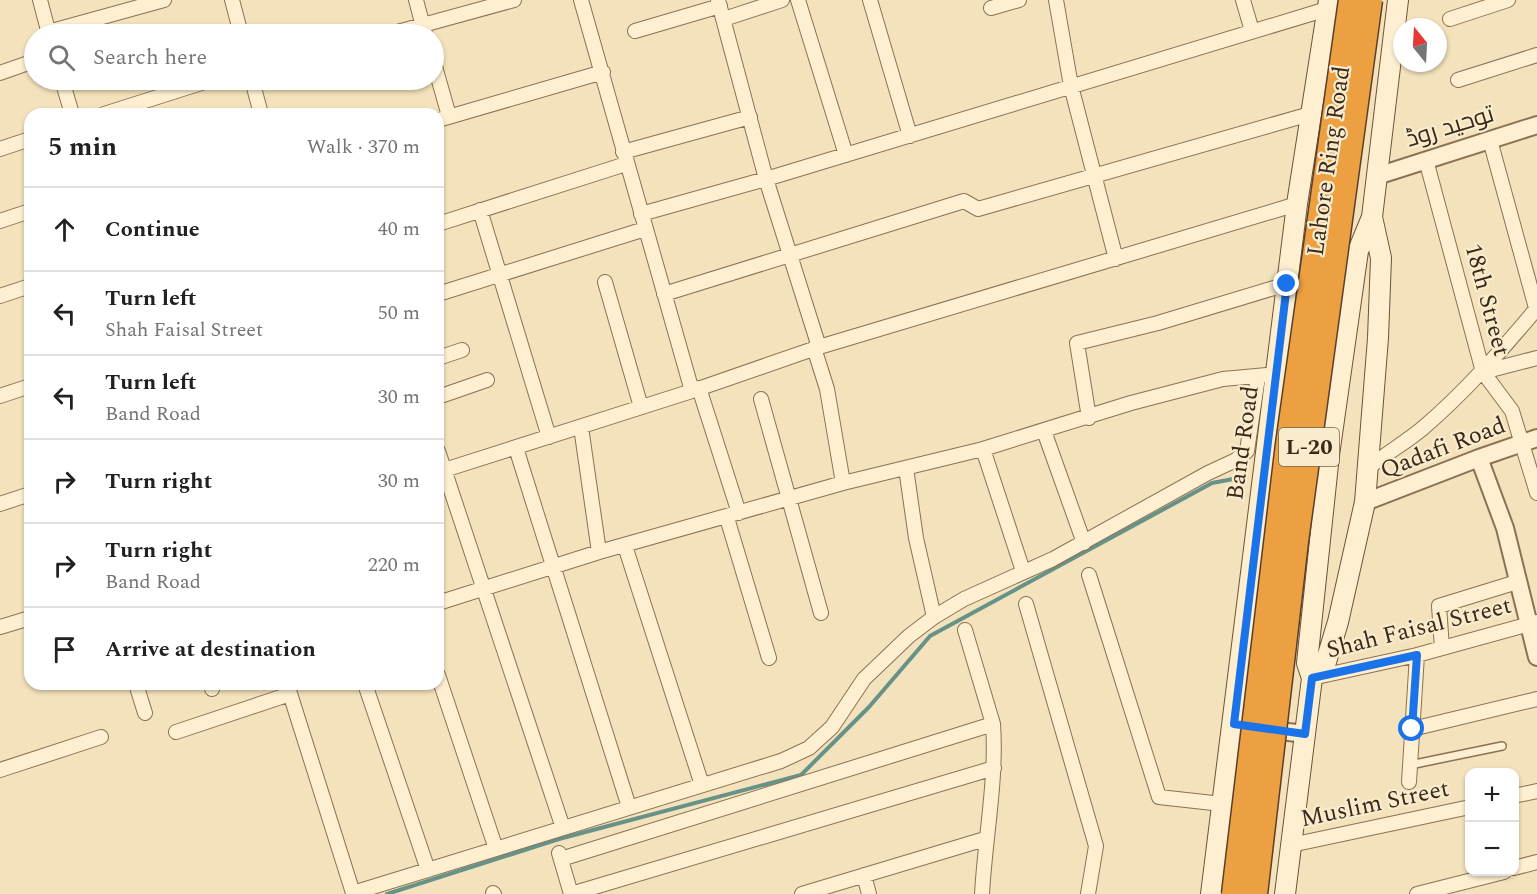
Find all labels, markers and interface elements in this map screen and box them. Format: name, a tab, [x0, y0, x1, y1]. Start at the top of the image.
north arrow	[1393, 18, 1447, 72]
search box	[24, 24, 444, 90]
icon: search	[45, 41, 78, 74]
text: Search here	[93, 41, 207, 74]
street label: Lahore Ring Road	[1298, 64, 1360, 258]
street label: توحید روڈ	[1401, 96, 1499, 157]
text: 5 min	[48, 127, 117, 167]
text: Walk · 370 m	[307, 132, 420, 162]
icon: ahead	[48, 213, 81, 246]
text: Continue	[105, 213, 200, 246]
text: 40 m	[378, 214, 420, 244]
street label: 18th Street	[1455, 240, 1519, 360]
route end	[1273, 270, 1299, 296]
text: Turn left	[105, 282, 197, 315]
icon: left	[48, 297, 81, 330]
text: 50 m	[378, 298, 420, 328]
text: Shah Faisal Street	[105, 315, 263, 345]
text: Turn left	[105, 366, 197, 399]
icon: left	[48, 381, 81, 414]
text: 30 m	[378, 382, 420, 412]
street label: Band Road	[1217, 384, 1269, 502]
text: Band Road	[105, 399, 201, 429]
street label: Qadafi Road	[1375, 408, 1511, 488]
road number: L-20	[1279, 428, 1339, 466]
icon: right	[48, 465, 81, 498]
text: Turn right	[105, 465, 212, 498]
text: 30 m	[378, 466, 420, 496]
text: Turn right	[105, 534, 212, 567]
icon: right	[48, 549, 81, 582]
text: 220 m	[368, 550, 420, 580]
text: Band Road	[105, 567, 201, 597]
street label: Shah Faisal Street	[1323, 588, 1515, 668]
icon: arrive	[48, 633, 81, 666]
text: Arrive at destination	[105, 633, 316, 666]
route start	[1398, 715, 1424, 741]
map controls	[1465, 768, 1519, 876]
button: +	[1465, 768, 1519, 822]
street label: Muslim Street	[1297, 771, 1453, 837]
button: −	[1465, 822, 1519, 876]

